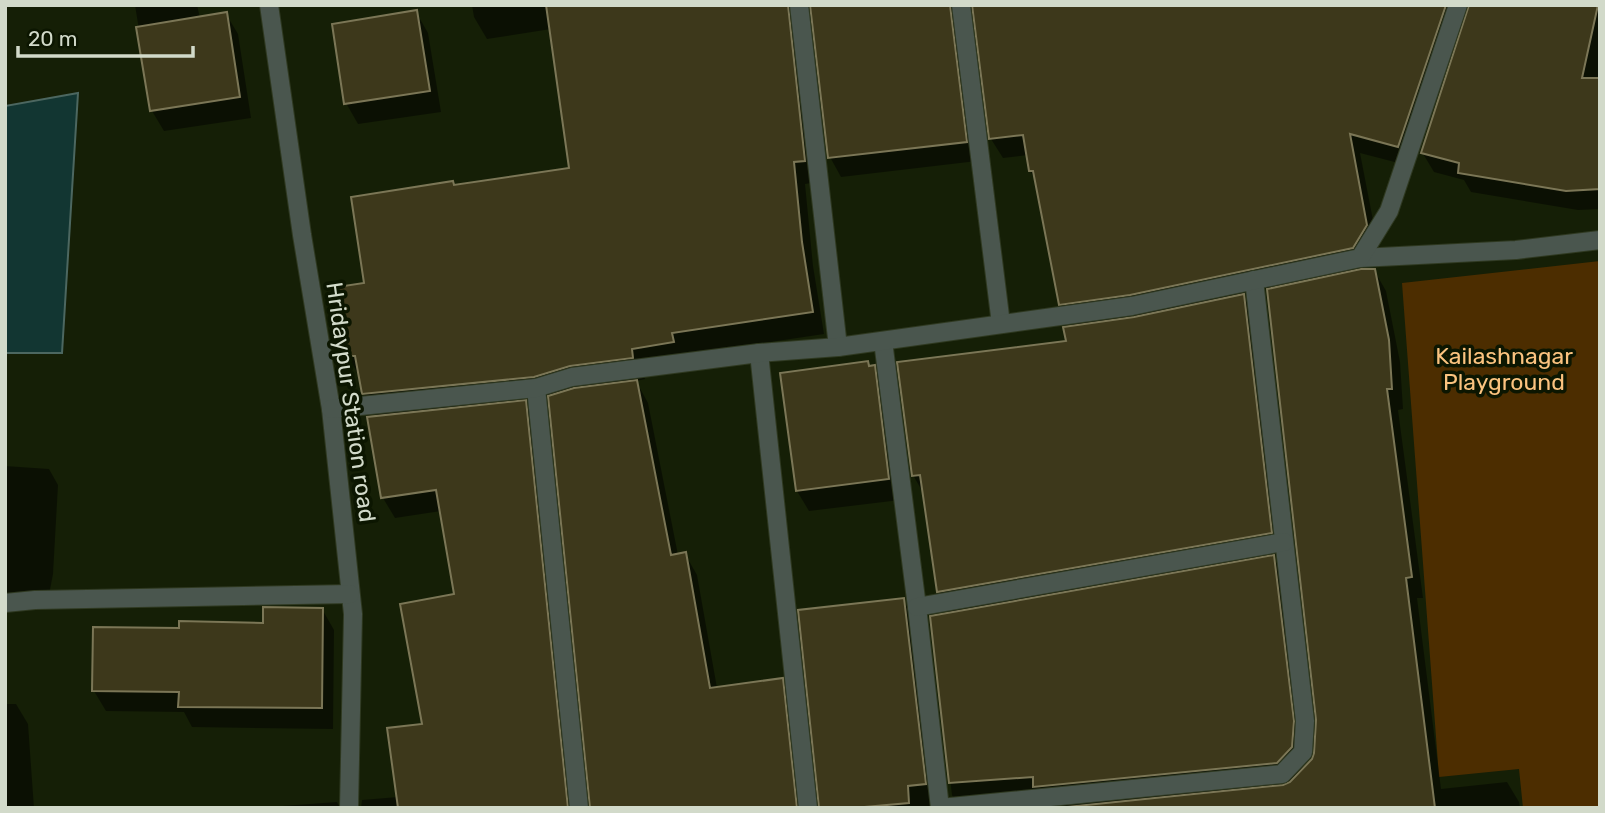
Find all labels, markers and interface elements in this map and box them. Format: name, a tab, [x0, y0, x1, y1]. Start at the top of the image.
scale bar	[18, 14, 192, 58]
text: 20 m	[28, 26, 77, 51]
street label: Hridaypur Station road	[320, 280, 382, 524]
park label: Kailashnagar Playground	[1435, 342, 1573, 396]

